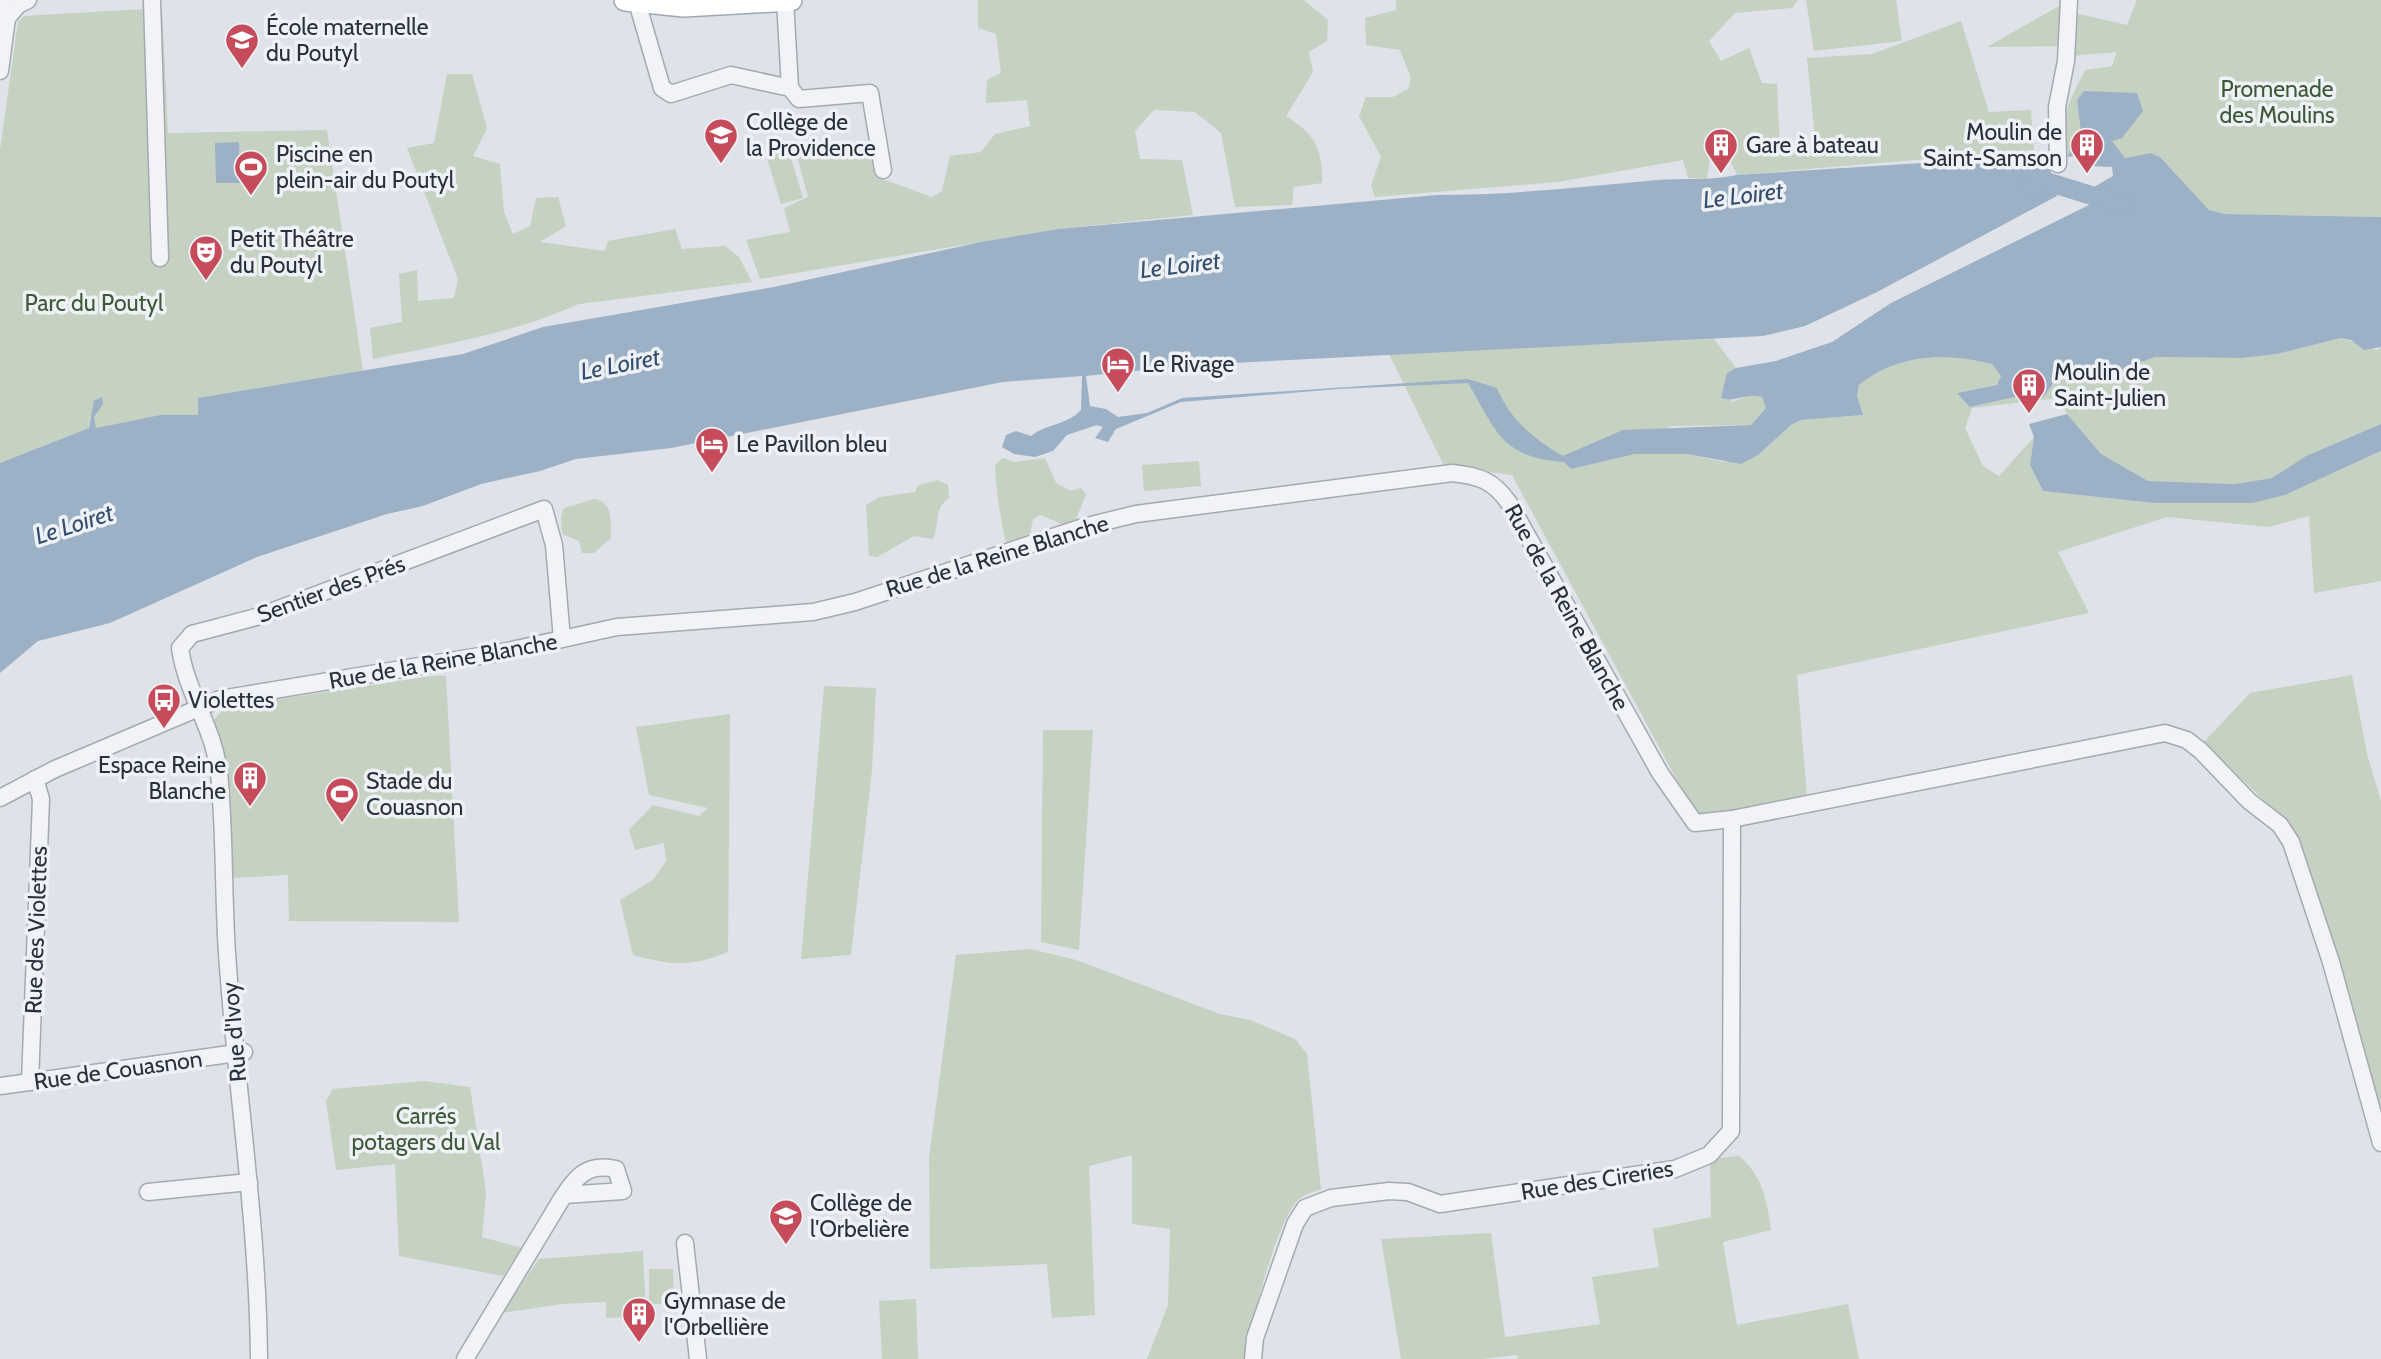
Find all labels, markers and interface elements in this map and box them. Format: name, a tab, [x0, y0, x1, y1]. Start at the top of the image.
place label: École maternelle du Poutyl	[266, 12, 429, 67]
school or university icon: École maternelle du Poutyl	[223, 21, 261, 70]
park label: Promenade des Moulins	[2219, 75, 2335, 129]
place label: Collège de la Providence	[746, 108, 876, 162]
school or university icon: Collège de la Providence	[702, 116, 740, 165]
place label: Moulin de Saint-Samson	[1923, 118, 2062, 172]
building icon: Gare à bateau	[1702, 126, 1740, 175]
building icon: Moulin de Saint-Samson	[2068, 126, 2106, 175]
place label: Gare à bateau	[1746, 131, 1879, 159]
place label: Piscine en plein-air du Poutyl	[276, 140, 455, 194]
sports icon: Piscine en plein-air du Poutyl	[232, 148, 270, 197]
water label: Le Loiret	[1701, 176, 1785, 214]
place label: Petit Théâtre du Poutyl	[230, 225, 354, 279]
theatre icon: Petit Théâtre du Poutyl	[187, 233, 225, 282]
water label: Le Loiret	[1138, 246, 1222, 284]
park label: Parc du Poutyl	[25, 289, 164, 317]
water label: Le Loiret	[578, 342, 663, 386]
hotel icon: Le Rivage	[1099, 345, 1137, 394]
place label: Le Rivage	[1142, 350, 1234, 378]
place label: Moulin de Saint-Julien	[2054, 358, 2166, 412]
building icon: Moulin de Saint-Julien	[2010, 366, 2048, 415]
hotel icon: Le Pavillon bleu	[693, 425, 731, 474]
place label: Le Pavillon bleu	[736, 430, 887, 458]
water label: Le Loiret	[31, 498, 117, 550]
street label: Rue de la Reine Blanche	[1499, 499, 1635, 715]
street label: Rue de la Reine Blanche	[882, 509, 1112, 603]
street label: Sentier des Prés	[253, 549, 409, 629]
street label: Rue de la Reine Blanche	[327, 627, 560, 695]
bus stop icon: Violettes	[145, 681, 183, 730]
place label: Violettes	[188, 686, 274, 714]
place label: Espace Reine Blanche	[98, 751, 226, 805]
building icon: Espace Reine Blanche	[231, 759, 269, 808]
place label: Stade du Couasnon	[366, 767, 463, 821]
sports icon: Stade du Couasnon	[323, 775, 361, 824]
street label: Rue des Violettes	[19, 845, 53, 1015]
street label: Rue d'Ivoy	[216, 981, 252, 1083]
street label: Rue de Couasnon	[32, 1044, 204, 1096]
park label: Carrés potagers du Val	[352, 1102, 501, 1156]
street label: Rue des Cireries	[1519, 1154, 1675, 1206]
place label: Collège de l'Orbelière	[810, 1189, 912, 1243]
school or university icon: Collège de l'Orbelière	[767, 1197, 805, 1246]
place label: Gymnase de l'Orbellière	[664, 1287, 786, 1341]
building icon: Gymnase de l'Orbellière	[620, 1295, 658, 1344]

